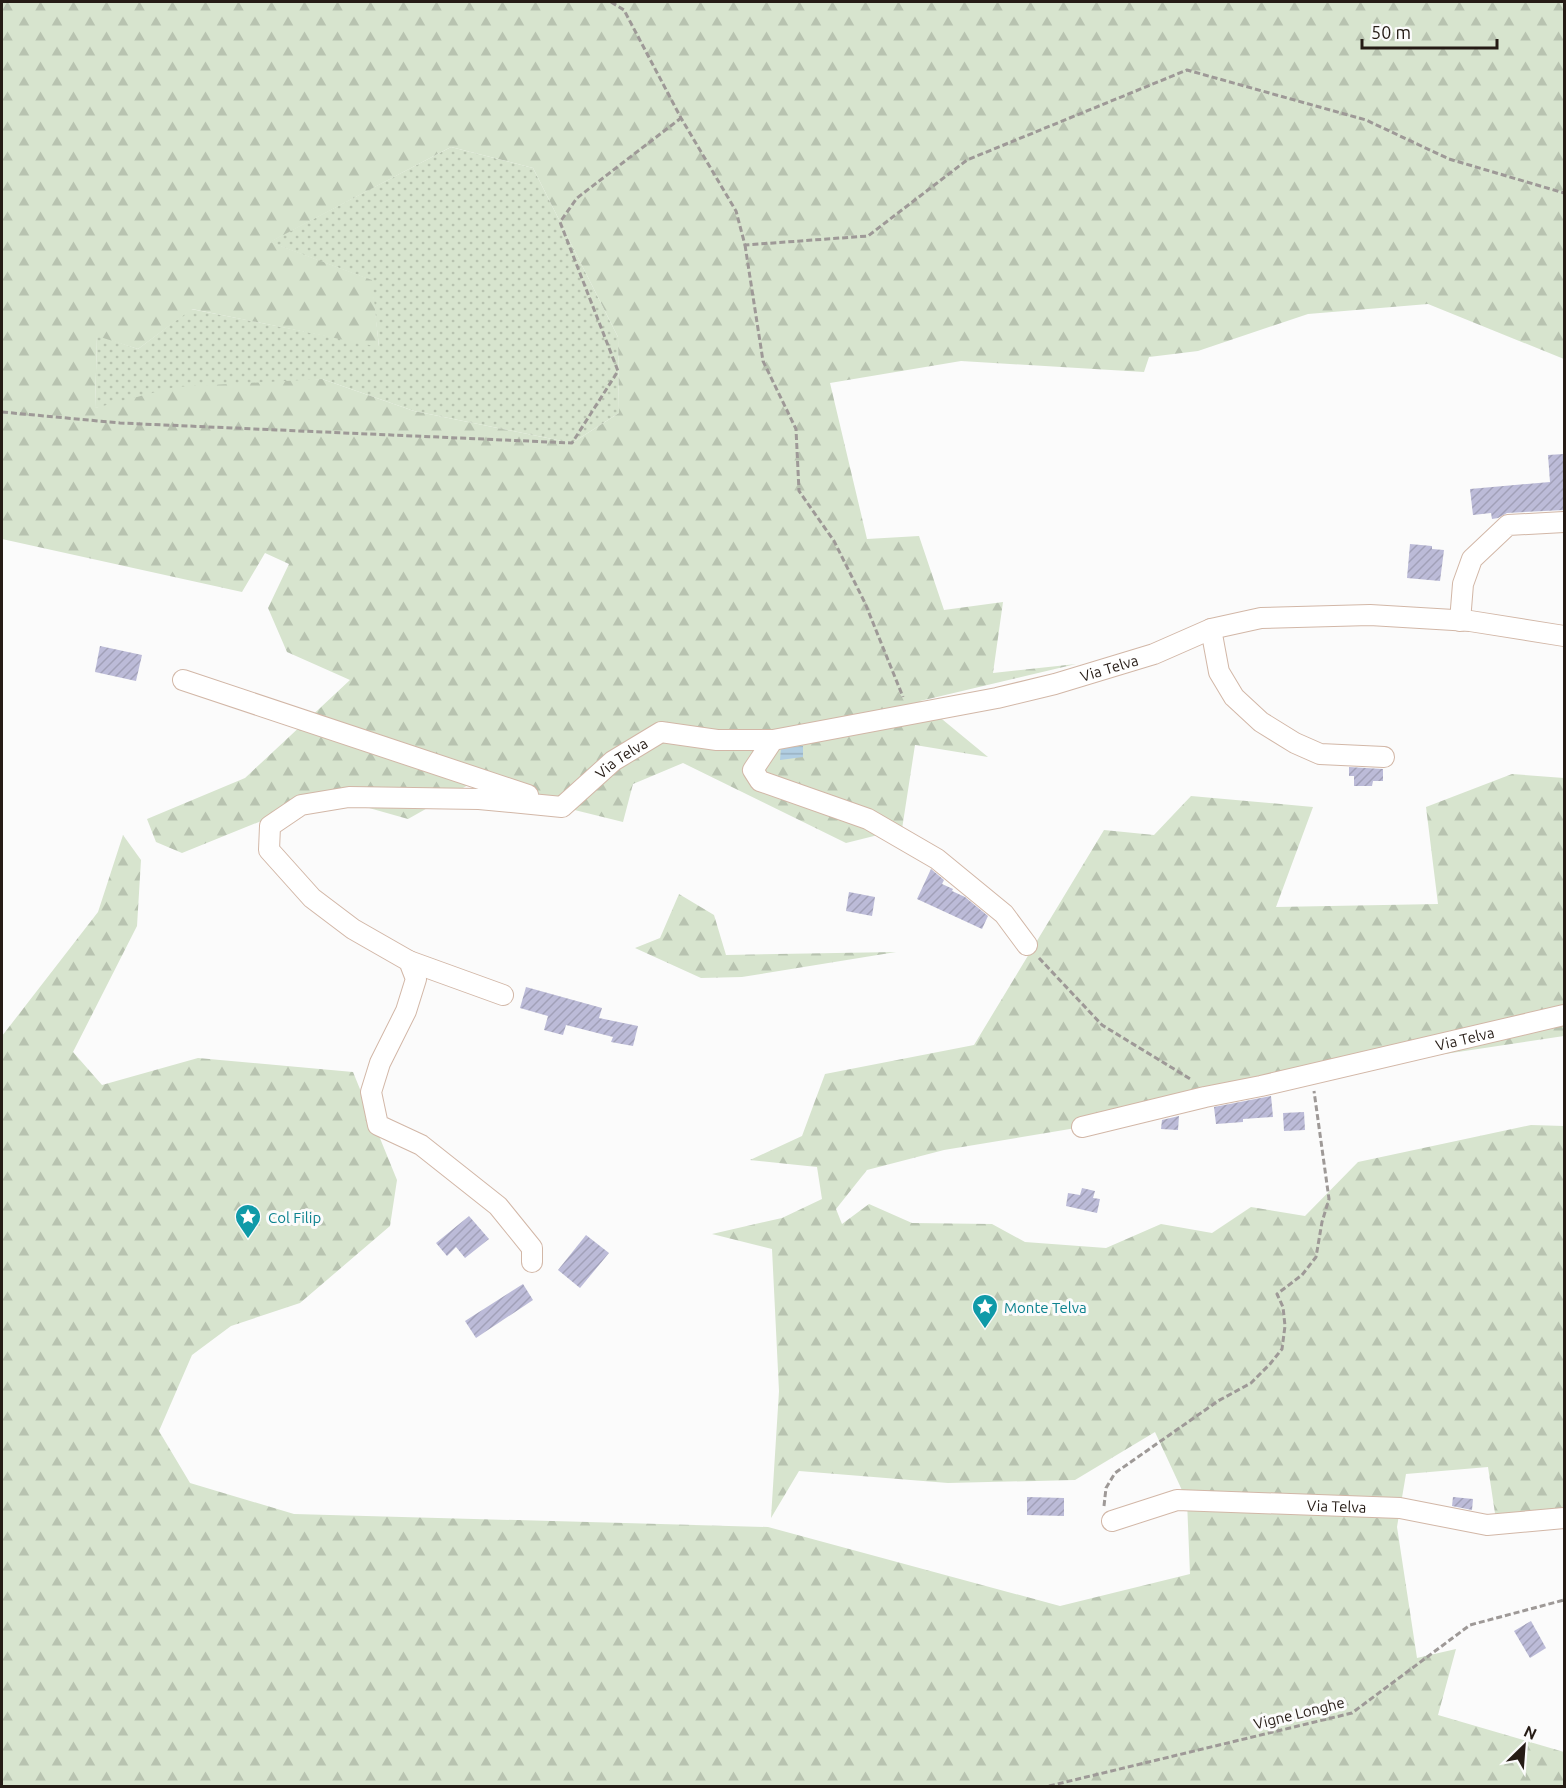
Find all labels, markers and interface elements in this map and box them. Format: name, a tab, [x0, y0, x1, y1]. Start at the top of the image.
scale bar	[1362, 12, 1497, 50]
text: 50 m	[1371, 22, 1411, 42]
street label: Via Telva	[1078, 651, 1140, 684]
street label: Via Telva	[592, 734, 650, 781]
street label: Via Telva	[1434, 1023, 1496, 1053]
place icon: Col Filip	[233, 1202, 263, 1240]
place label: Col Filip	[268, 1209, 321, 1226]
place icon: Monte Telva	[970, 1292, 1000, 1330]
place label: Monte Telva	[1004, 1299, 1087, 1316]
street label: Via Telva	[1306, 1496, 1367, 1515]
street label: Vigne Longhe	[1252, 1694, 1346, 1732]
north arrow	[1494, 1716, 1554, 1776]
text: N	[1521, 1722, 1540, 1743]

